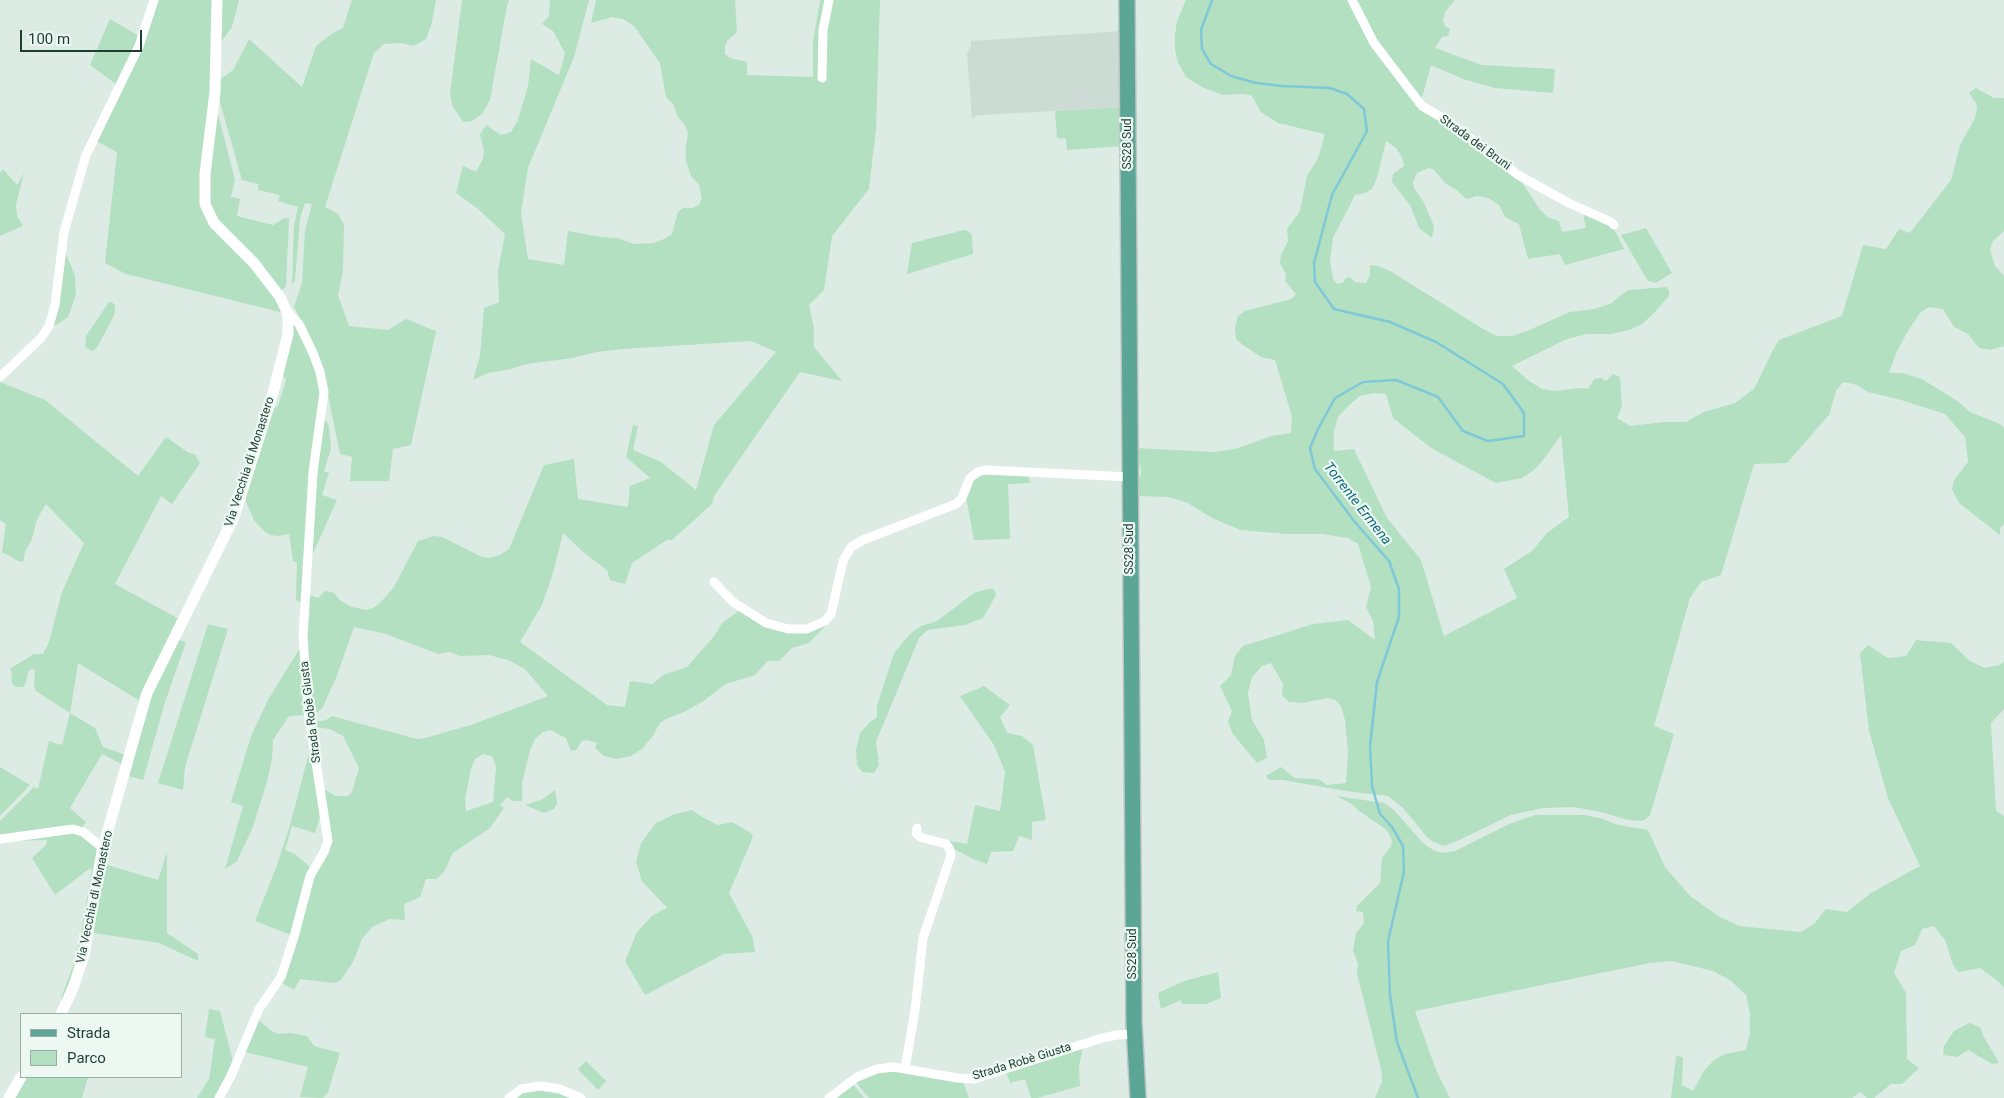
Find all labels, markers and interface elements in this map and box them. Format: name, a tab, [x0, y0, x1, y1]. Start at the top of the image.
scale bar	[22, 20, 145, 52]
text: 100 m	[28, 30, 70, 48]
street label: Strada dei Bruni	[1437, 112, 1513, 174]
street label: SS28 Sud	[1121, 118, 1135, 170]
street label: Via Vecchia di Monastero	[222, 395, 278, 529]
water label: Torrente Ermena	[1319, 459, 1395, 549]
street label: SS28 Sud	[1123, 523, 1137, 575]
street label: Strada Robè Giusta	[298, 660, 324, 764]
street label: Via Vecchia di Monastero	[74, 829, 116, 965]
street label: SS28 Sud	[1126, 928, 1140, 980]
legend	[20, 1013, 182, 1078]
text: Strada	[67, 1024, 110, 1042]
street label: Strada Robè Giusta	[971, 1040, 1073, 1084]
text: Parco	[67, 1049, 106, 1067]

